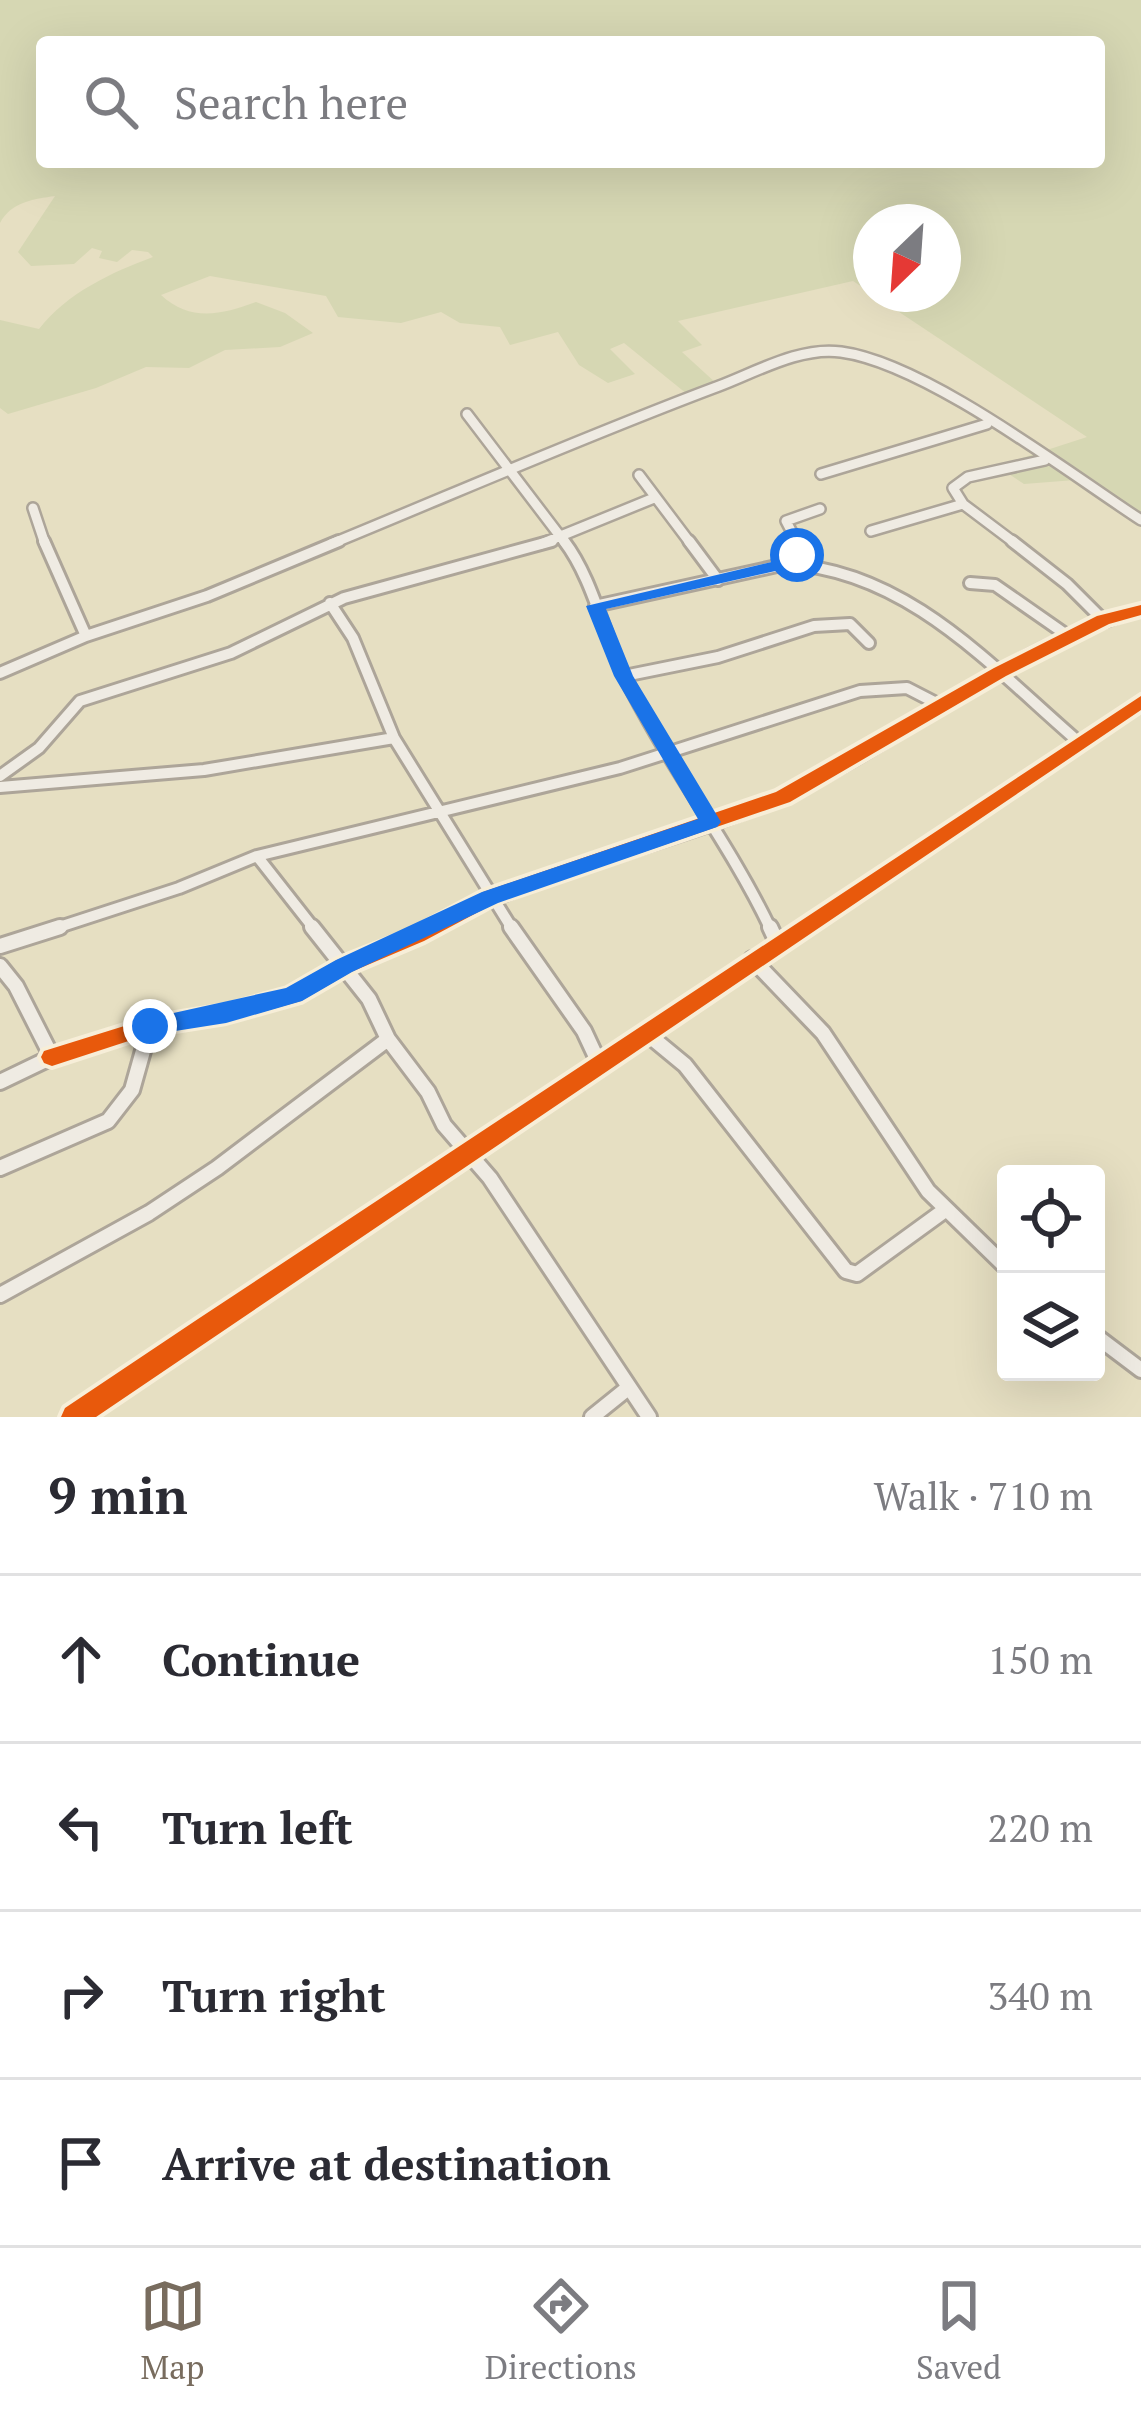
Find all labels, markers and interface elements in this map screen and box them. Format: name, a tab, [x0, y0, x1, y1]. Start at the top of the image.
search box	[36, 36, 1105, 168]
icon: search	[78, 69, 144, 135]
text: Search here	[174, 72, 408, 132]
north arrow	[853, 204, 961, 312]
route start	[770, 528, 824, 582]
route end	[123, 999, 177, 1053]
map controls	[997, 1165, 1105, 1381]
button: locate	[997, 1165, 1105, 1273]
button: layers	[997, 1273, 1105, 1381]
text: 9 min	[48, 1461, 188, 1529]
text: Walk · 710 m	[874, 1469, 1093, 1521]
icon: ahead	[48, 1626, 114, 1692]
text: Continue	[162, 1629, 360, 1689]
text: 150 m	[988, 1633, 1093, 1685]
icon: left	[48, 1794, 114, 1860]
text: Turn left	[162, 1797, 353, 1857]
text: 220 m	[988, 1801, 1093, 1853]
icon: right	[48, 1962, 114, 2028]
text: Turn right	[162, 1965, 386, 2025]
text: 340 m	[988, 1969, 1093, 2021]
icon: arrive	[48, 2130, 114, 2196]
text: Arrive at destination	[162, 2133, 611, 2193]
tab: Map	[140, 2273, 206, 2388]
tab: Directions	[485, 2273, 637, 2388]
tab: Saved	[916, 2273, 1001, 2388]

